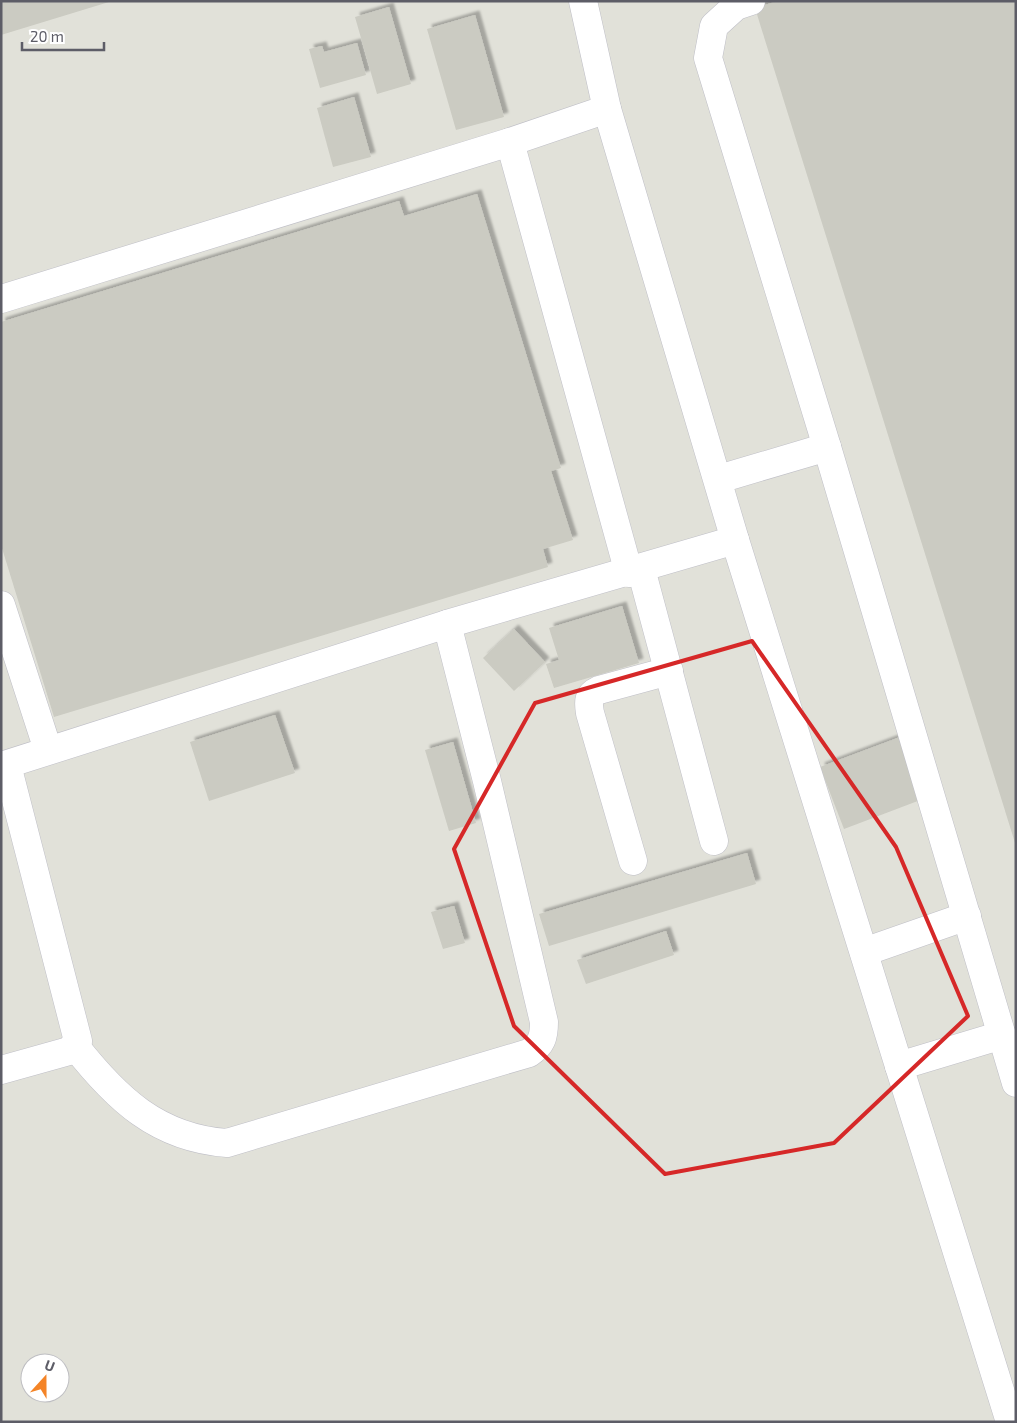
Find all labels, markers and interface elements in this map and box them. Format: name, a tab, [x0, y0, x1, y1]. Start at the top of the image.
scale bar	[22, 20, 105, 52]
text: 20 m	[30, 27, 64, 45]
north arrow	[20, 1353, 70, 1403]
text: U	[42, 1356, 57, 1375]

